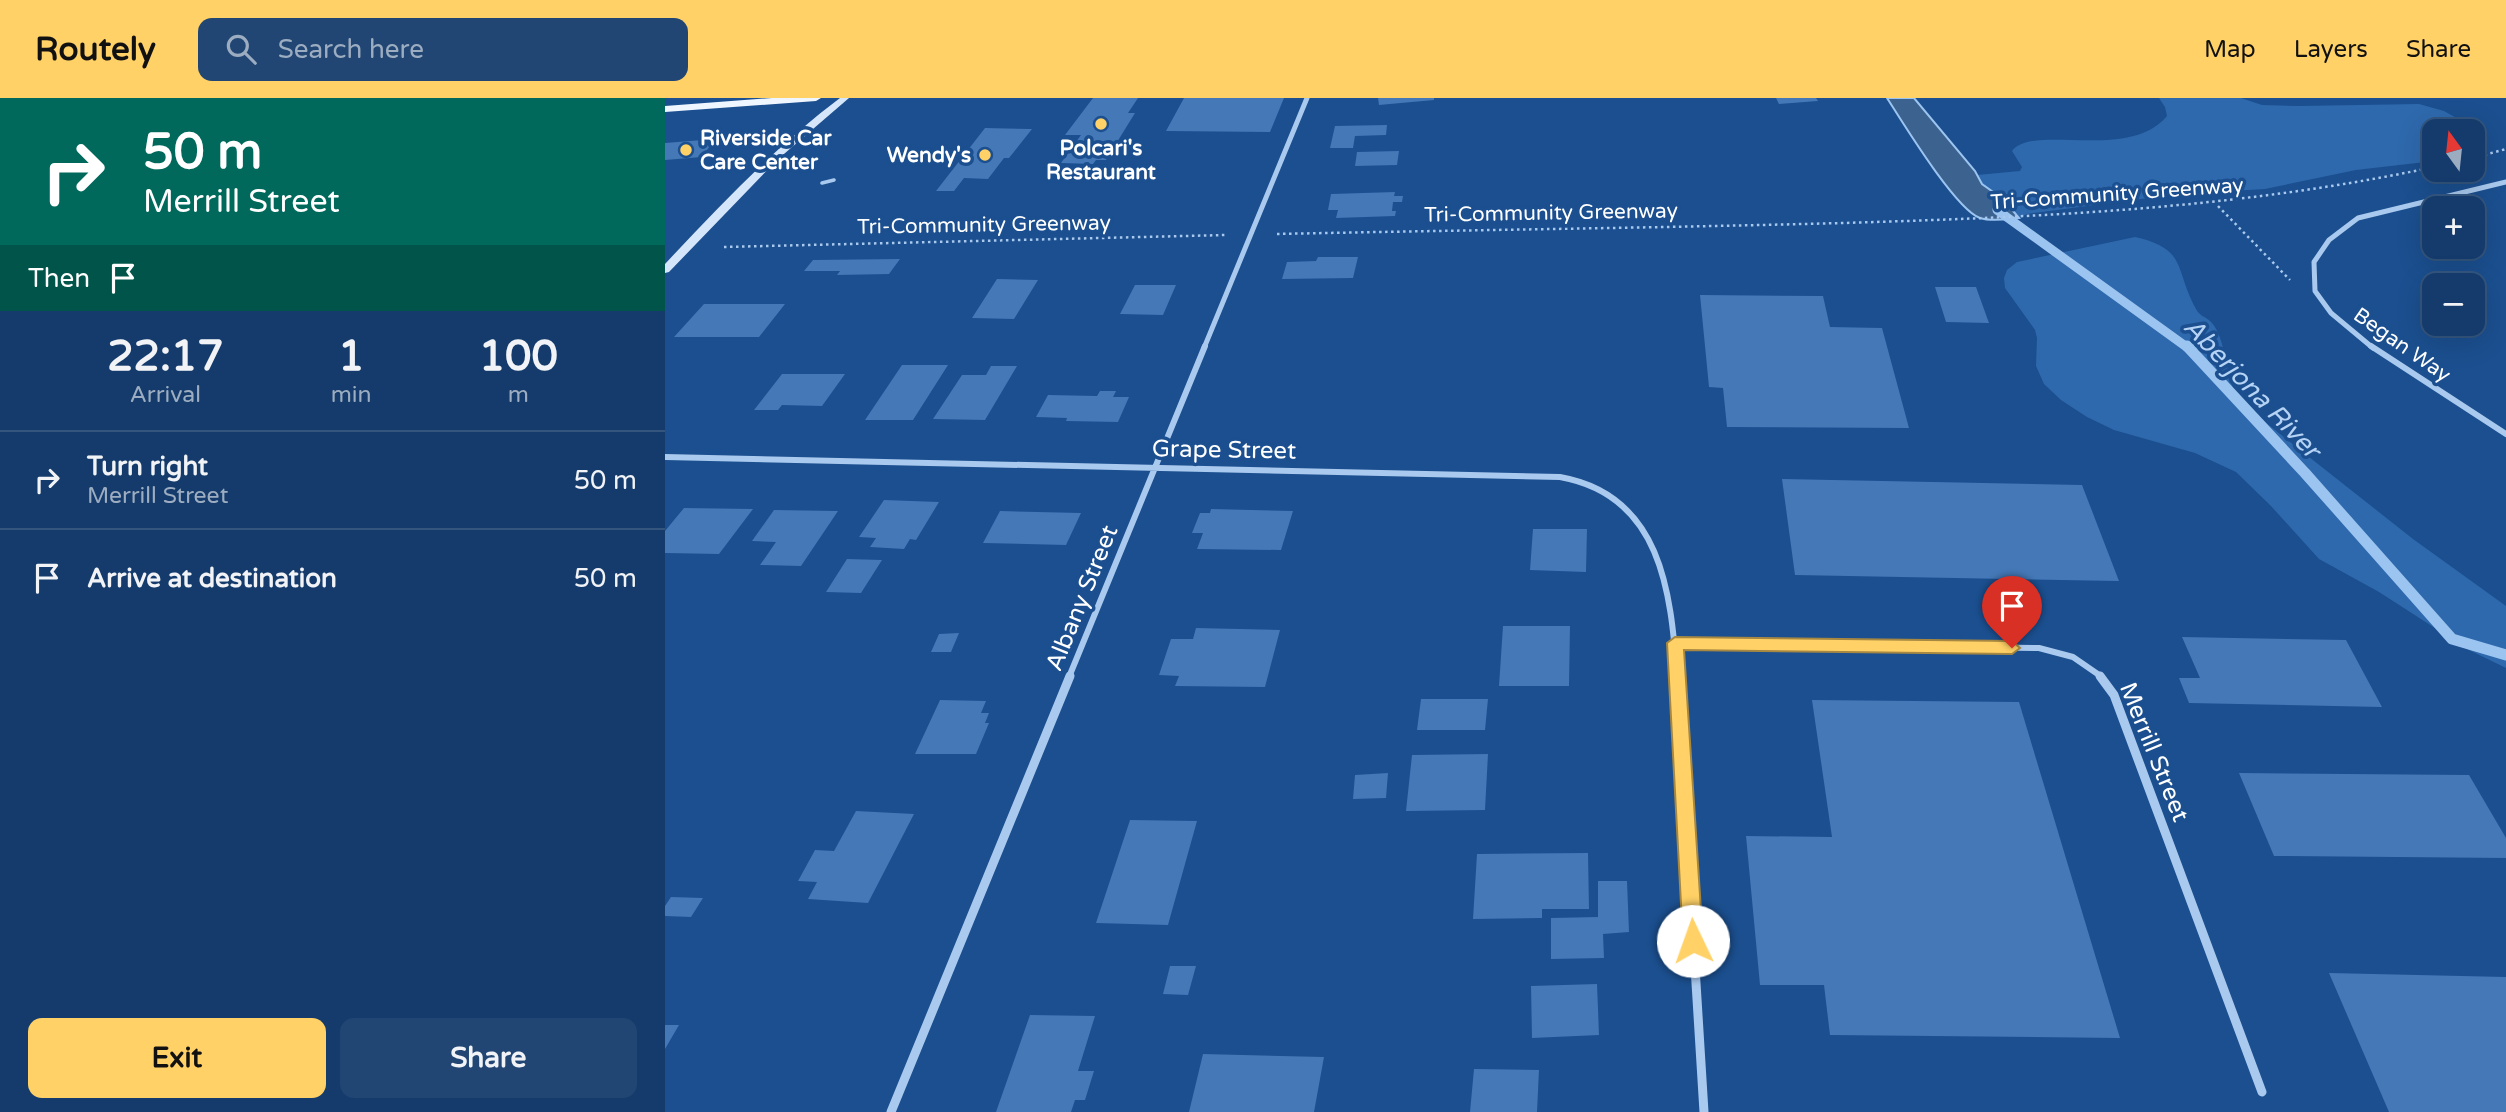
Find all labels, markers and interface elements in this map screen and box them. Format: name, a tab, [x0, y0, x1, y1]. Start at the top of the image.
search box	[198, 18, 688, 81]
text: Routely	[35, 30, 156, 69]
icon: search	[222, 30, 260, 68]
text: Search here	[278, 34, 424, 65]
text: Map	[2204, 35, 2256, 64]
text: Layers	[2294, 35, 2368, 64]
text: Share	[2406, 35, 2471, 64]
marker: Polcari's Restaurant	[1093, 116, 1109, 132]
north arrow	[2422, 119, 2485, 182]
map controls	[2422, 119, 2485, 336]
text: 50 m	[143, 123, 262, 182]
icon: right	[28, 126, 119, 217]
place label: Riverside Car Care Center	[700, 126, 832, 175]
place label: Polcari's Restaurant	[1046, 136, 1156, 185]
marker: Riverside Car Care Center	[678, 142, 694, 158]
place label: Wendy's	[887, 143, 971, 168]
marker: Wendy's	[977, 147, 993, 163]
street label: Tri-Community Greenway	[1990, 173, 2244, 215]
text: Merrill Street	[143, 183, 340, 221]
button: +	[2422, 196, 2485, 259]
street label: Tri-Community Greenway	[1424, 198, 1678, 228]
street label: Tri-Community Greenway	[857, 210, 1111, 240]
icon: arrive	[104, 259, 142, 297]
text: Then	[28, 263, 90, 294]
button: −	[2422, 273, 2485, 336]
street label: Began Way	[2349, 302, 2455, 388]
water label: Aberjona River	[2177, 311, 2329, 467]
text: 22:17	[107, 331, 224, 382]
text: 1	[338, 331, 364, 382]
text: 100	[479, 331, 558, 382]
text: Arrival	[130, 381, 201, 409]
text: min	[331, 381, 372, 409]
text: m	[508, 381, 529, 409]
street label: Grape Street	[1152, 434, 1296, 466]
text: Turn right	[87, 451, 208, 482]
icon: right	[28, 461, 66, 499]
text: 50 m	[574, 465, 637, 496]
text: Merrill Street	[87, 482, 228, 510]
street label: Albany Street	[1040, 521, 1124, 675]
icon: arrive	[28, 559, 66, 597]
text: Arrive at destination	[87, 563, 337, 594]
text: 50 m	[574, 563, 637, 594]
pin	[1982, 576, 2042, 648]
icon: arrive	[1993, 587, 2031, 625]
street label: Merrill Street	[2113, 678, 2195, 826]
position arrow	[1656, 904, 1730, 978]
button: Exit	[28, 1018, 326, 1098]
button: Share	[340, 1018, 637, 1098]

